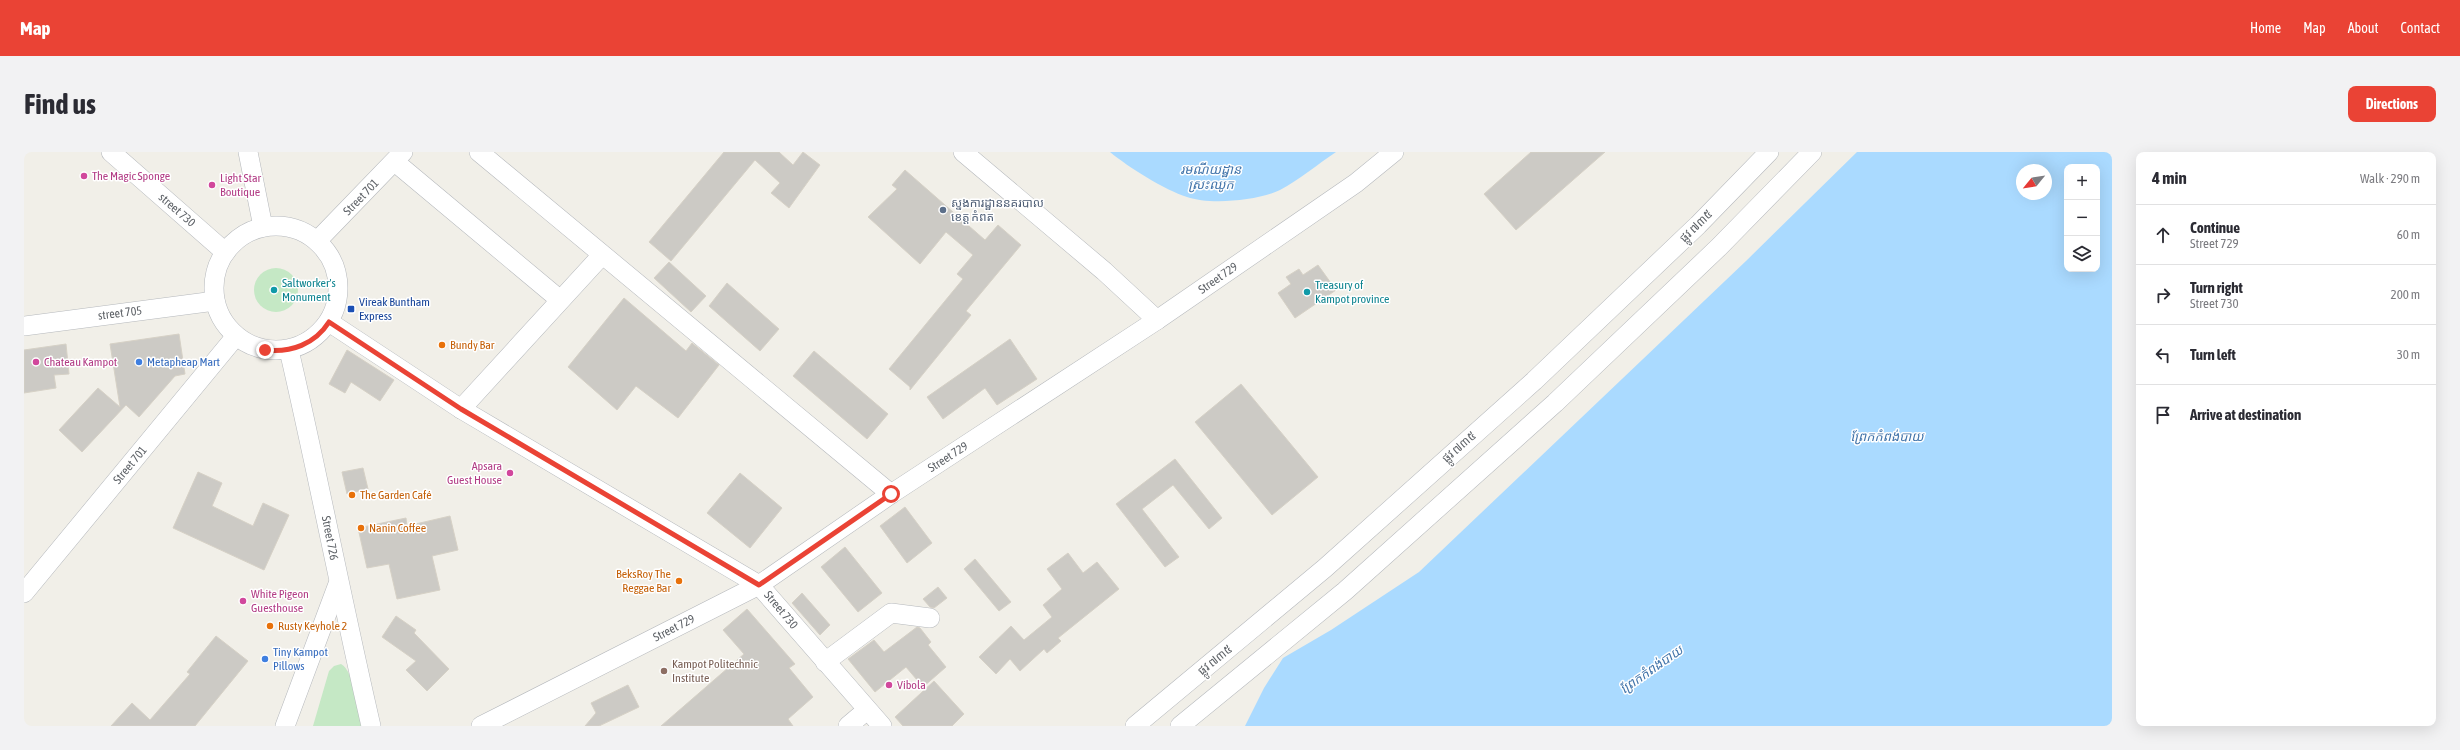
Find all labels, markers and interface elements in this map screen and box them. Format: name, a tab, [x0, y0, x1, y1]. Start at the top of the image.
text: Map	[20, 17, 51, 39]
text: Home	[2250, 20, 2281, 36]
text: Map	[2303, 20, 2326, 36]
text: About	[2348, 20, 2379, 36]
text: Contact	[2401, 20, 2440, 36]
button: Directions	[2348, 86, 2436, 122]
text: Find us	[24, 88, 96, 120]
water label: រមណីយដ្ឋាន ស្រះឈូក	[1181, 162, 1242, 193]
north arrow	[2016, 164, 2052, 200]
map controls	[2064, 164, 2100, 272]
button: +	[2064, 164, 2100, 200]
text: 4 min	[2152, 168, 2187, 188]
place label: The Magic Sponge	[92, 169, 170, 183]
marker: The Magic Sponge	[79, 171, 89, 181]
place label: Light Star Boutique	[220, 171, 262, 199]
text: Walk · 290 m	[2360, 171, 2420, 186]
street label: Street 701	[340, 176, 382, 218]
marker: Light Star Boutique	[207, 180, 217, 190]
street label: street 730	[156, 190, 198, 230]
place label: ស្នងការដ្ឋាននគរបាល ខេត្ត កំពត	[951, 196, 1044, 224]
button: −	[2064, 200, 2100, 236]
marker: ស្នងការដ្ឋាននគរបាល ខេត្ត កំពត	[938, 205, 948, 215]
street label: ផ្លូវ ៧៣៥	[1677, 207, 1718, 248]
text: Continue	[2190, 219, 2240, 236]
icon: ahead	[2152, 224, 2174, 246]
text: 60 m	[2397, 227, 2420, 242]
button: layers	[2064, 236, 2100, 272]
text: Street 729	[2190, 236, 2239, 251]
street label: Street 729	[1196, 259, 1241, 297]
place label: Saltworker's Monument	[282, 276, 336, 304]
place label: Treasury of Kampot province	[1315, 278, 1389, 306]
text: Turn right	[2190, 279, 2243, 296]
icon: right	[2152, 284, 2174, 306]
marker: Saltworker's Monument	[269, 285, 279, 295]
marker: Treasury of Kampot province	[1302, 287, 1312, 297]
text: 200 m	[2391, 287, 2420, 302]
place label: Vireak Buntham Express	[359, 295, 430, 323]
text: Street 730	[2190, 296, 2239, 311]
street label: street 705	[97, 303, 143, 323]
marker: Vireak Buntham Express	[346, 304, 356, 314]
place label: Bundy Bar	[450, 338, 495, 352]
marker: Bundy Bar	[437, 340, 447, 350]
route end	[256, 341, 274, 359]
icon: left	[2152, 344, 2174, 366]
text: Turn left	[2190, 346, 2236, 363]
text: 30 m	[2397, 347, 2420, 362]
place label: Chateau Kampot	[44, 355, 118, 369]
place label: Metapheap Mart	[147, 355, 220, 369]
marker: Chateau Kampot	[31, 357, 41, 367]
marker: Metapheap Mart	[134, 357, 144, 367]
icon: arrive	[2152, 404, 2174, 426]
text: Arrive at destination	[2190, 406, 2301, 423]
street label: ផ្លូវ ៧៣៥	[1439, 428, 1481, 468]
water label: ព្រែកកំពង់បាយ	[1850, 429, 1925, 445]
street label: Street 729	[925, 439, 971, 475]
street label: Street 701	[110, 443, 150, 487]
place label: Apsara Guest House	[447, 459, 502, 487]
marker: Apsara Guest House	[505, 468, 515, 478]
route start	[882, 485, 900, 503]
place label: The Garden Café	[360, 488, 432, 502]
marker: The Garden Café	[347, 490, 357, 500]
street label: Street 726	[319, 515, 341, 562]
place label: Nanin Coffee	[369, 521, 426, 535]
marker: Nanin Coffee	[356, 523, 366, 533]
place label: BeksRoy The Reggae Bar	[616, 567, 671, 595]
marker: BeksRoy The Reggae Bar	[674, 576, 684, 586]
place label: White Pigeon Guesthouse	[251, 587, 309, 615]
street label: Street 730	[761, 588, 801, 632]
marker: White Pigeon Guesthouse	[238, 596, 248, 606]
street label: Street 729	[651, 611, 697, 644]
place label: Rusty Keyhole 2	[278, 619, 347, 633]
marker: Rusty Keyhole 2	[265, 621, 275, 631]
water label: ព្រែកកំពង់បាយ	[1617, 641, 1687, 697]
street label: ផ្លូវ ៧៣៥	[1195, 642, 1237, 681]
place label: Tiny Kampot Pillows	[273, 645, 328, 673]
marker: Tiny Kampot Pillows	[260, 654, 270, 664]
place label: Kampot Politechnic Institute	[672, 657, 758, 685]
marker: Kampot Politechnic Institute	[659, 666, 669, 676]
place label: Vibola	[897, 678, 926, 692]
marker: Vibola	[884, 680, 894, 690]

